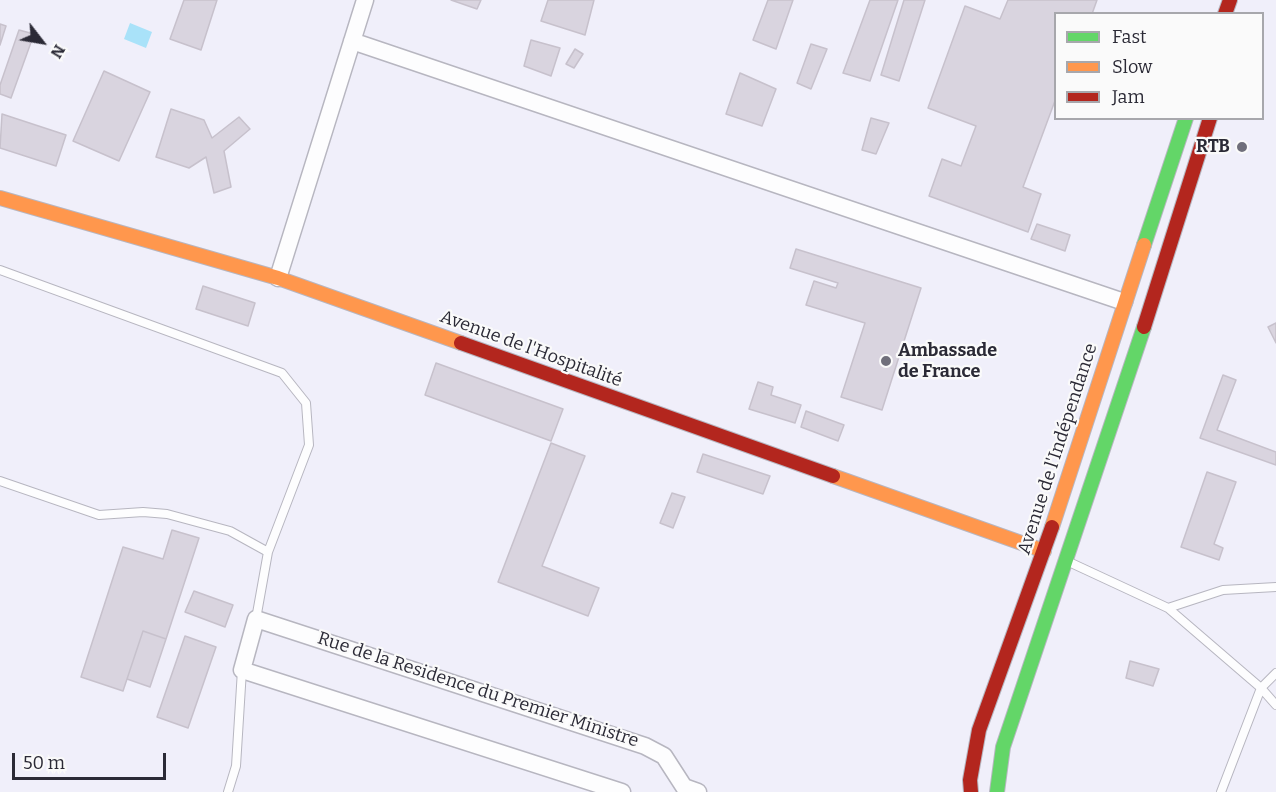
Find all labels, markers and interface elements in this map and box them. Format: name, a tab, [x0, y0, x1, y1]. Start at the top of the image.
north arrow	[12, 12, 72, 72]
legend	[1054, 12, 1264, 120]
text: Fast	[1112, 26, 1147, 48]
text: N	[47, 41, 69, 62]
text: Slow	[1112, 56, 1152, 78]
text: Jam	[1112, 86, 1145, 108]
place label: RTB	[1196, 136, 1230, 158]
marker: RTB	[1235, 140, 1249, 154]
street label: Avenue de l'Hospitalité	[437, 306, 625, 392]
place label: Ambassade de France	[898, 340, 997, 382]
street label: Avenue de l'Indépendance	[1014, 341, 1102, 557]
marker: Ambassade de France	[879, 354, 893, 368]
street label: Rue de la Residence du Premier Ministre	[315, 628, 641, 752]
scale bar	[15, 741, 170, 779]
text: 50 m	[23, 752, 65, 774]

